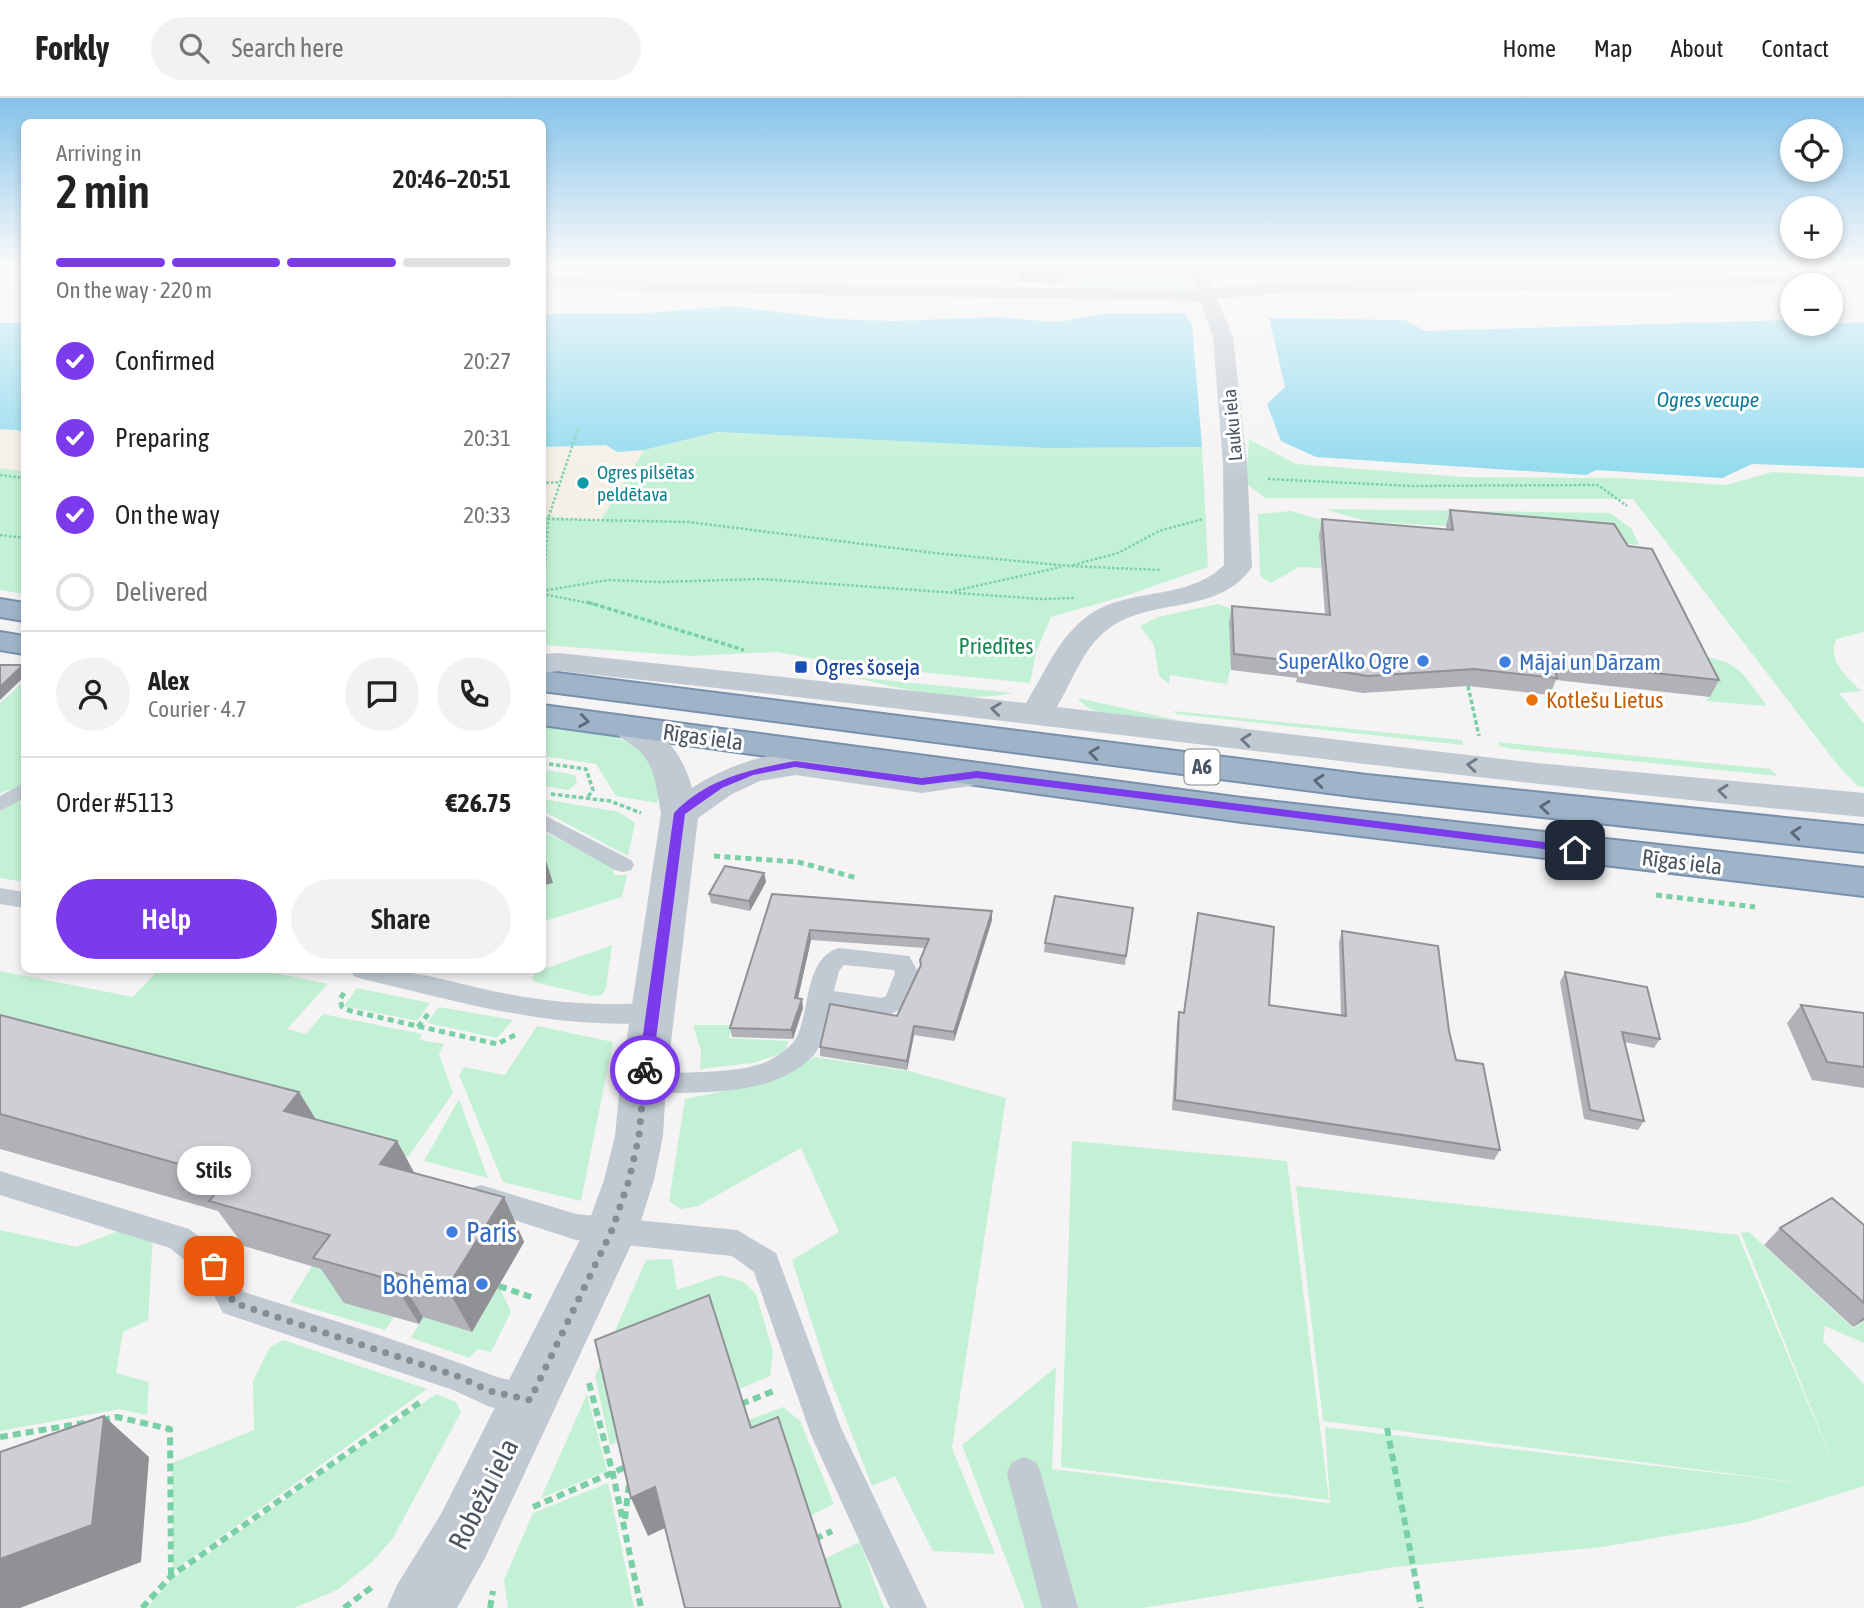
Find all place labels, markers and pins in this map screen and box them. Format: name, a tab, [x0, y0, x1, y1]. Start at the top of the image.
place label: Ogres pilsētas peldētava	[597, 461, 695, 505]
marker: Ogres pilsētas peldētava	[575, 475, 591, 491]
place label: SuperAlko Ogre	[1279, 648, 1409, 674]
place label: Mājai un Dārzam	[1519, 649, 1661, 675]
marker: SuperAlko Ogre	[1415, 653, 1431, 669]
place label: Ogres šoseja	[815, 654, 920, 680]
marker: Mājai un Dārzam	[1497, 654, 1513, 670]
marker: Ogres šoseja	[793, 659, 809, 675]
place label: Kotlešu Lietus	[1546, 687, 1663, 713]
marker: Kotlešu Lietus	[1524, 692, 1540, 708]
pin	[1545, 820, 1605, 880]
callout: Stils	[177, 1147, 251, 1196]
place label: Paris	[466, 1216, 517, 1248]
marker: Paris	[444, 1224, 460, 1240]
pin	[184, 1236, 244, 1296]
place label: Bohēma	[382, 1268, 468, 1300]
marker: Bohēma	[474, 1276, 490, 1292]

